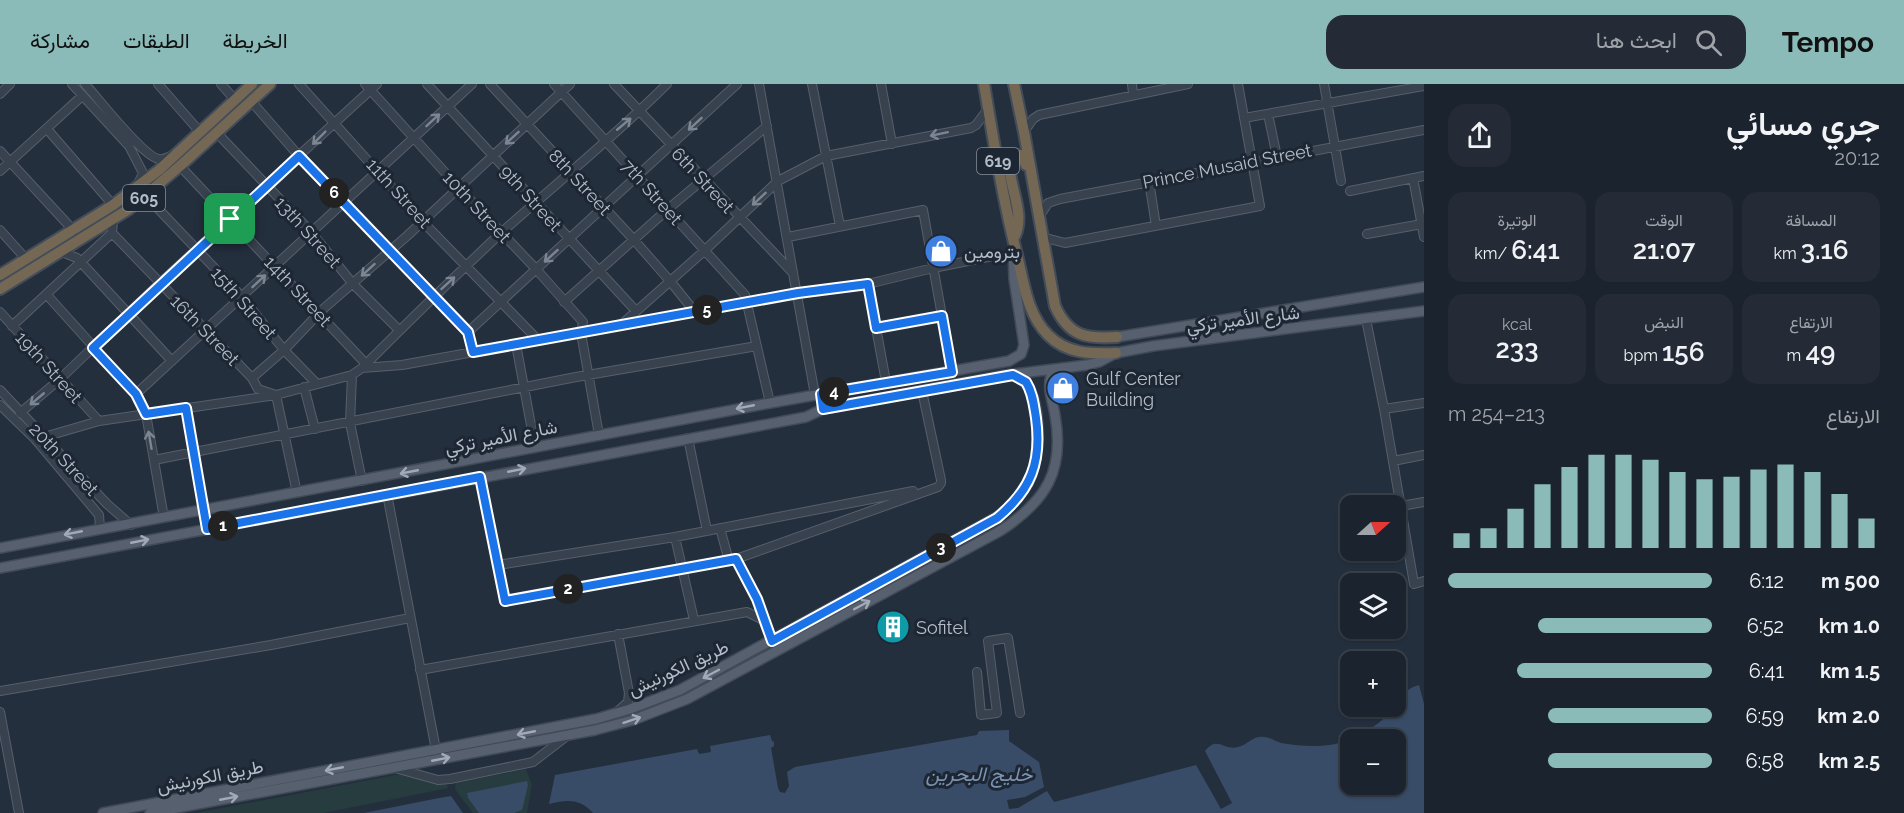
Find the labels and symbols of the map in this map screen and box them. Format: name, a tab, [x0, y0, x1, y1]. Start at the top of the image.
one-way arrow	[426, 113, 441, 127]
one-way arrow	[687, 117, 702, 131]
one-way arrow	[616, 118, 632, 131]
one-way arrow	[930, 129, 949, 141]
one-way arrow	[311, 131, 326, 145]
one-way arrow	[505, 131, 520, 145]
street label: Prince Musaid Street	[1141, 139, 1313, 193]
street label: 6th Street	[667, 143, 739, 217]
street label: 8th Street	[544, 145, 616, 219]
road number: 619	[977, 148, 1019, 174]
street label: 11th Street	[362, 154, 436, 232]
street label: 7th Street	[617, 155, 687, 229]
street label: 9th Street	[496, 161, 566, 235]
street label: 10th Street	[439, 167, 515, 247]
pin: 6	[319, 178, 349, 208]
road number: 605	[123, 185, 165, 211]
street label: 13th Street	[271, 192, 345, 272]
one-way arrow	[752, 192, 767, 206]
pin	[204, 193, 255, 244]
shop icon: بترومين	[923, 233, 959, 269]
place label: بترومين	[964, 241, 1020, 263]
one-way arrow	[544, 249, 559, 263]
street label: 14th Street	[260, 251, 336, 331]
street label: 15th Street	[207, 263, 281, 343]
one-way arrow	[361, 263, 376, 277]
one-way arrow	[252, 274, 267, 288]
one-way arrow	[440, 276, 455, 290]
street label: 16th Street	[166, 290, 244, 370]
pin: 5	[692, 295, 722, 325]
street label: شارع الأمير تركي	[1185, 302, 1301, 341]
street label: 19th Street	[11, 327, 87, 407]
place label: Gulf Center Building	[1086, 368, 1181, 410]
shop icon: Gulf Center Building	[1045, 370, 1081, 406]
pin: 4	[819, 377, 849, 407]
one-way arrow	[29, 392, 45, 405]
one-way arrow	[736, 402, 755, 413]
street label: شارع الأمير تركي	[443, 416, 560, 463]
street label: 20th Street	[25, 418, 103, 500]
one-way arrow	[145, 431, 156, 450]
one-way arrow	[507, 464, 527, 475]
one-way arrow	[400, 467, 419, 478]
north arrow	[1340, 495, 1406, 561]
pin: 1	[208, 511, 238, 541]
one-way arrow	[64, 528, 83, 540]
pin: 3	[926, 533, 956, 563]
one-way arrow	[130, 535, 149, 546]
pin: 2	[553, 574, 583, 604]
one-way arrow	[853, 599, 871, 610]
building icon: Sofitel	[875, 609, 911, 645]
place label: Sofitel	[916, 617, 968, 638]
street label: طريق الكورنيش	[625, 636, 732, 701]
one-way arrow	[702, 669, 720, 680]
one-way arrow	[622, 714, 641, 725]
one-way arrow	[517, 728, 536, 739]
one-way arrow	[431, 753, 450, 764]
street label: طريق الكورنيش	[155, 755, 265, 798]
water label: خليج البحرين	[926, 762, 1033, 788]
one-way arrow	[325, 764, 345, 775]
one-way arrow	[218, 793, 238, 804]

